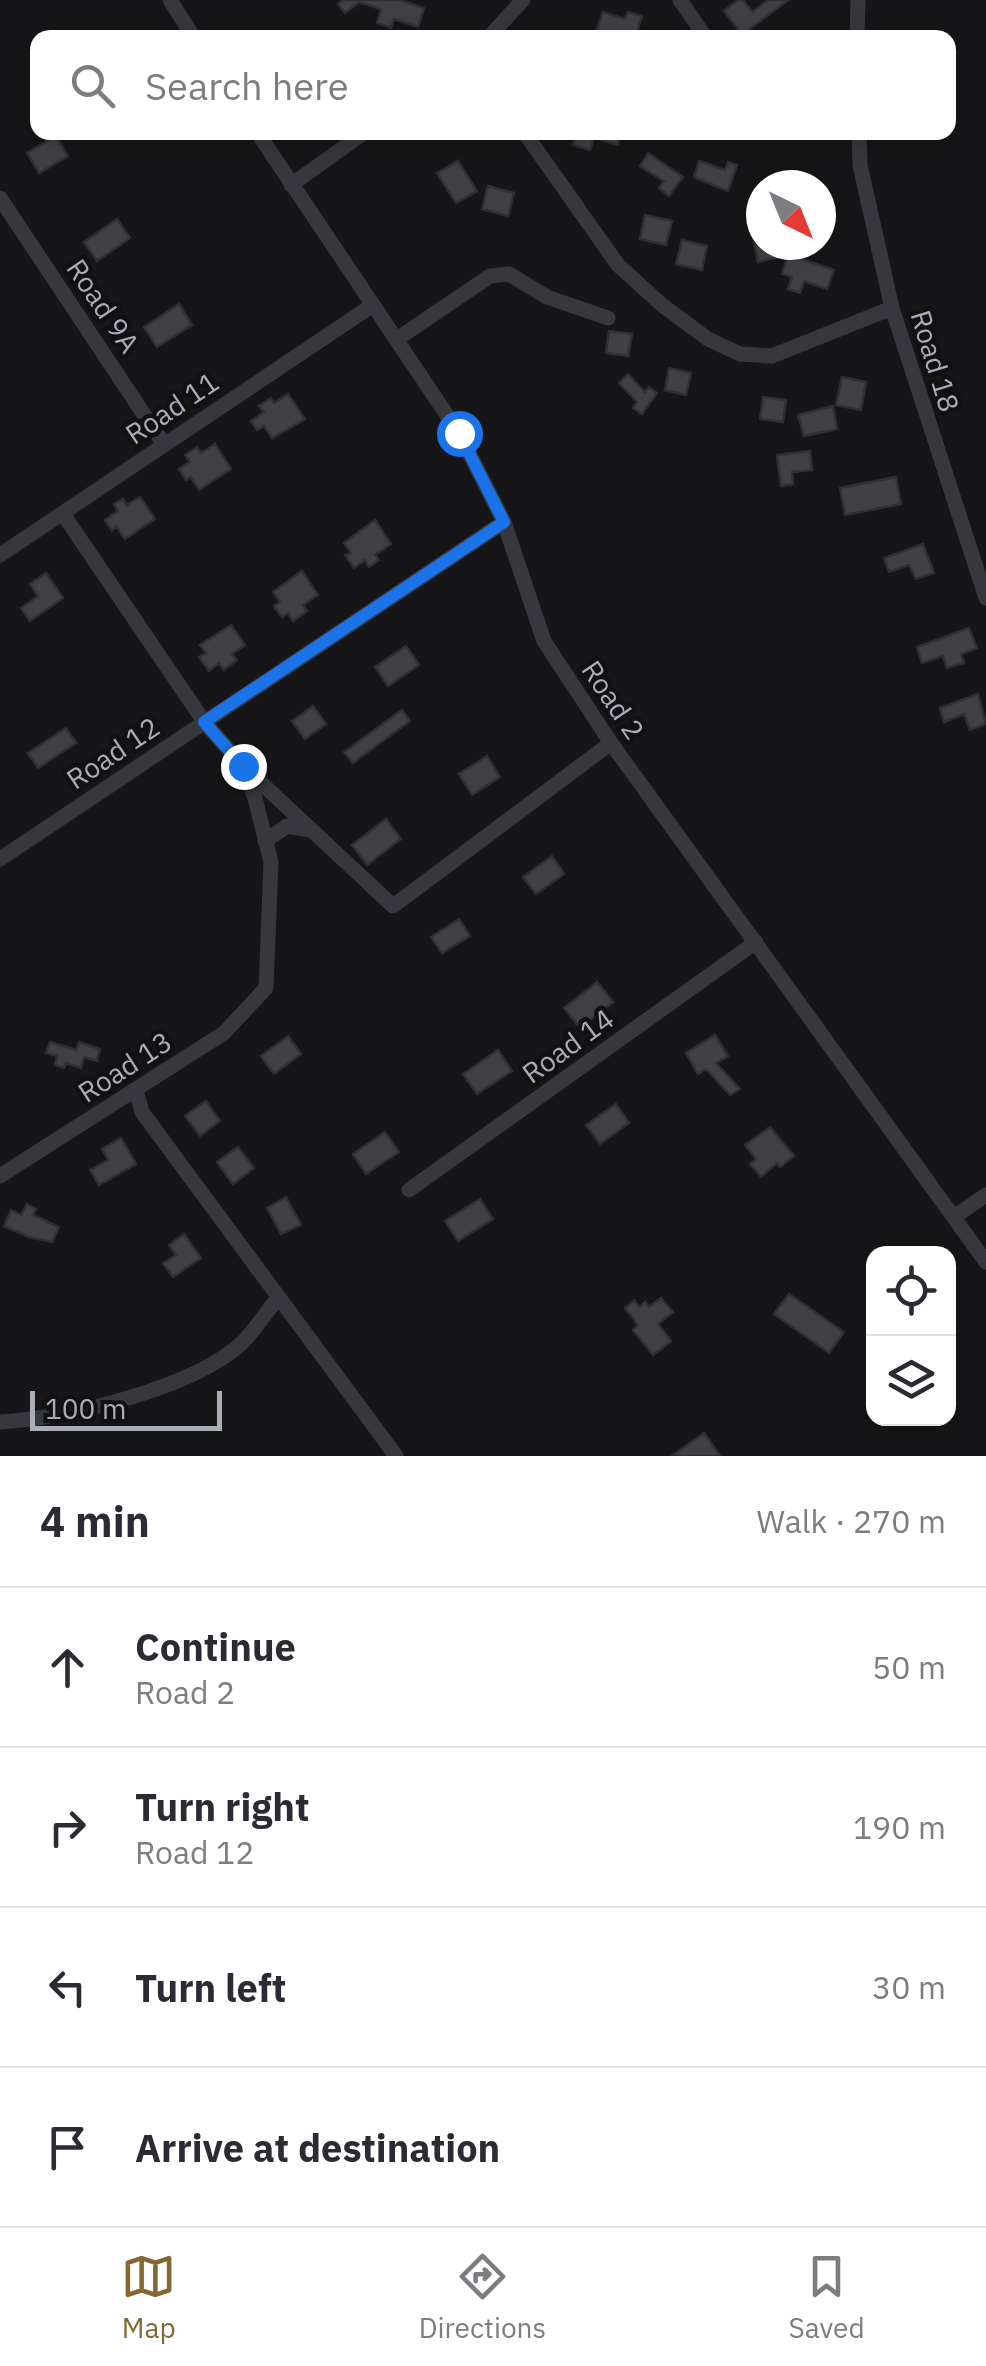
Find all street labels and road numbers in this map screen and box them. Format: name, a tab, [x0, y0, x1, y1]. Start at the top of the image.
street label: Road 9A	[59, 252, 148, 360]
street label: Road 18	[902, 305, 968, 416]
street label: Road 11	[118, 363, 225, 452]
street label: Road 2	[574, 653, 653, 746]
street label: Road 12	[59, 708, 166, 797]
street label: Road 14	[515, 1000, 621, 1091]
street label: Road 13	[71, 1023, 179, 1111]

